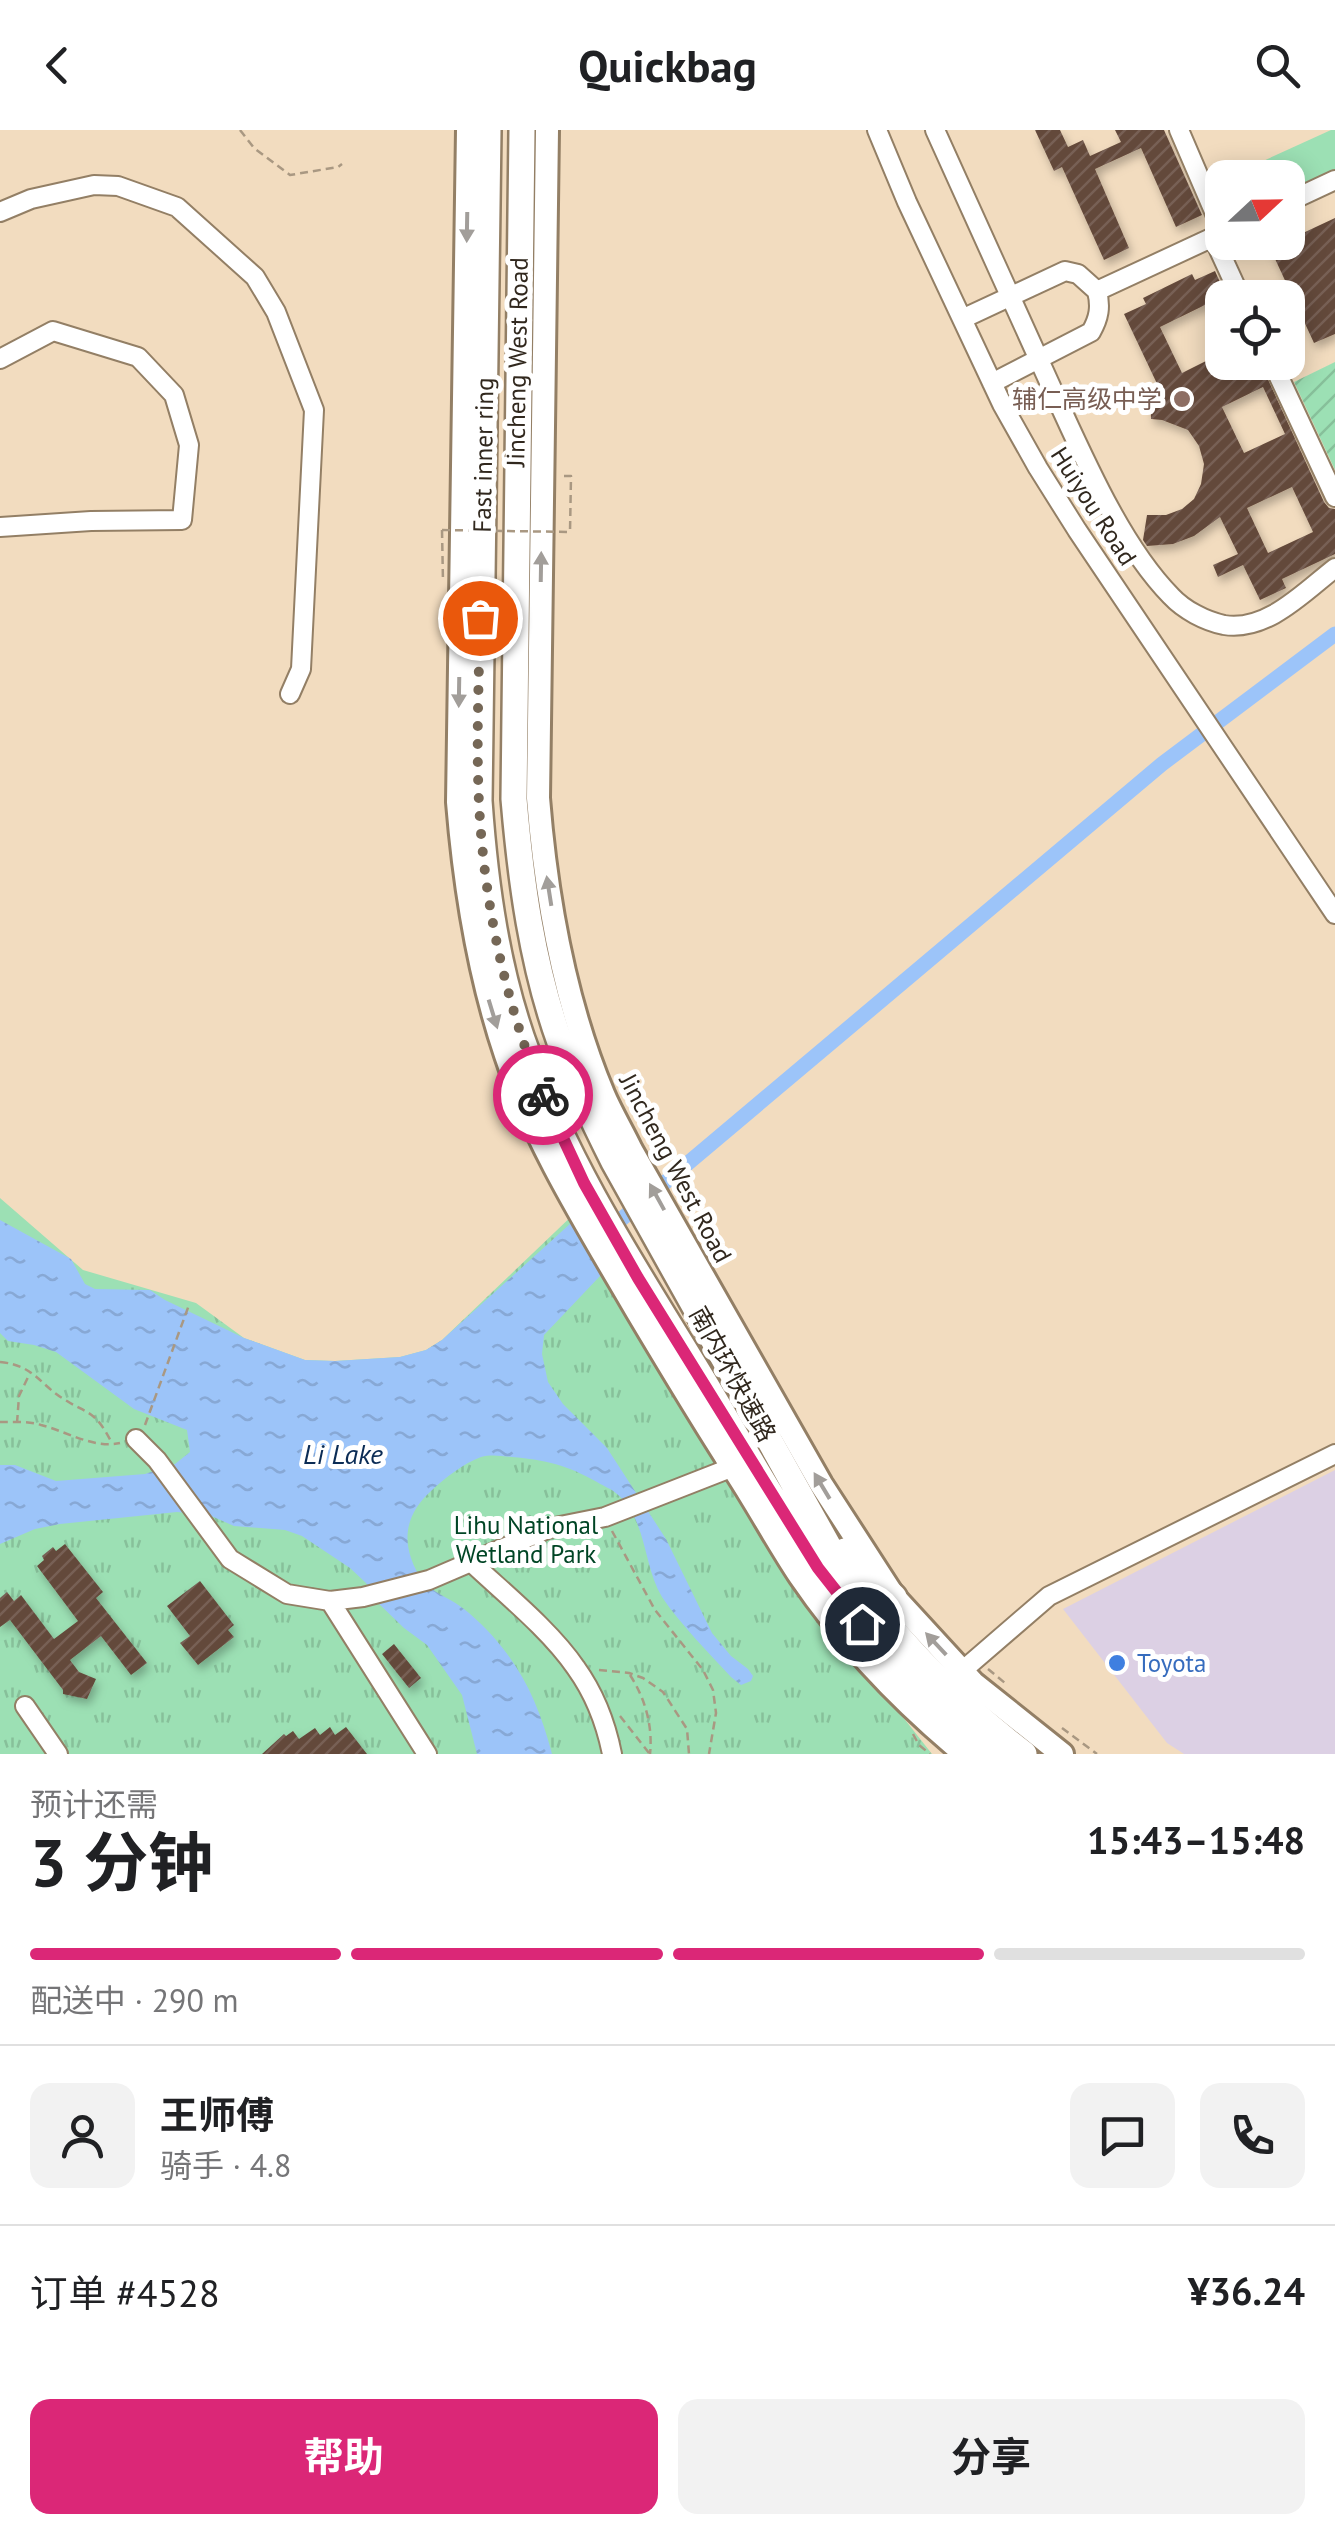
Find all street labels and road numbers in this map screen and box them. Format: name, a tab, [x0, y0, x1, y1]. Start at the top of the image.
street label: Jincheng West Road	[499, 257, 535, 468]
street label: Fast inner ring	[466, 377, 500, 533]
street label: Huiyou Road	[1044, 441, 1144, 571]
street label: Jincheng West Road	[612, 1067, 739, 1268]
street label: 南内环快速路	[683, 1301, 783, 1447]

